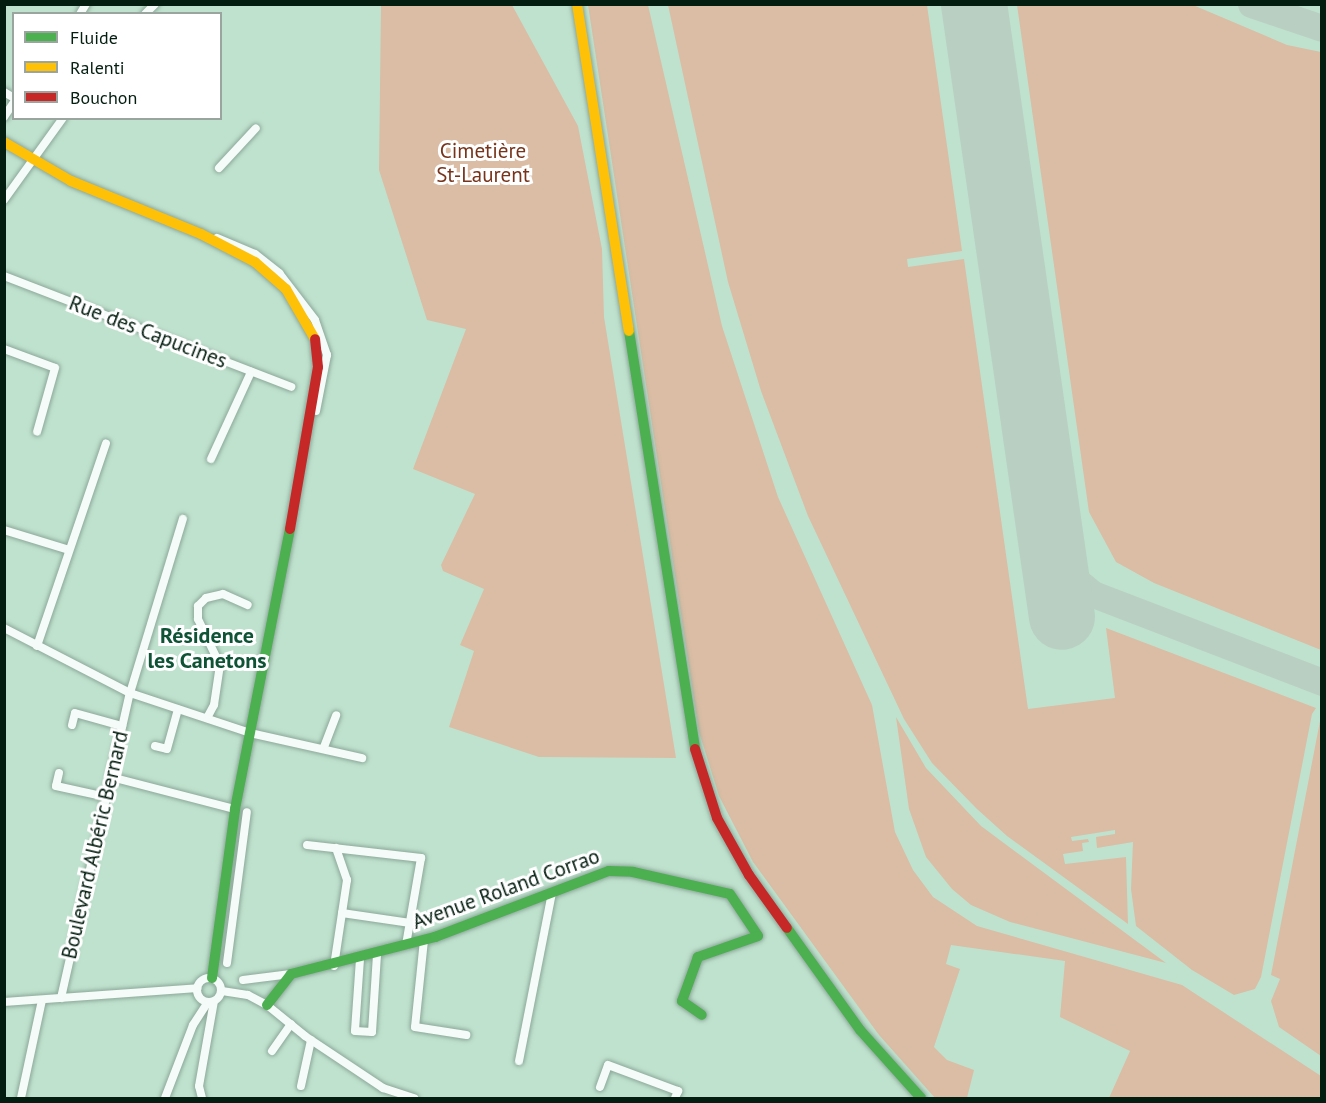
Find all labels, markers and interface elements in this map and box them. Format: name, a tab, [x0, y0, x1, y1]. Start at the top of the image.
legend	[12, 12, 222, 120]
text: Fluide	[70, 26, 118, 49]
text: Ralenti	[70, 56, 125, 79]
text: Bouchon	[70, 86, 137, 109]
park label: Cimetière St-Laurent	[436, 138, 530, 188]
street label: Rue des Capucines	[65, 290, 231, 374]
district label: Résidence les Canetons	[147, 622, 267, 674]
street label: Boulevard Albéric Bernard	[56, 728, 134, 962]
street label: Avenue Roland Corrao	[409, 843, 603, 935]

